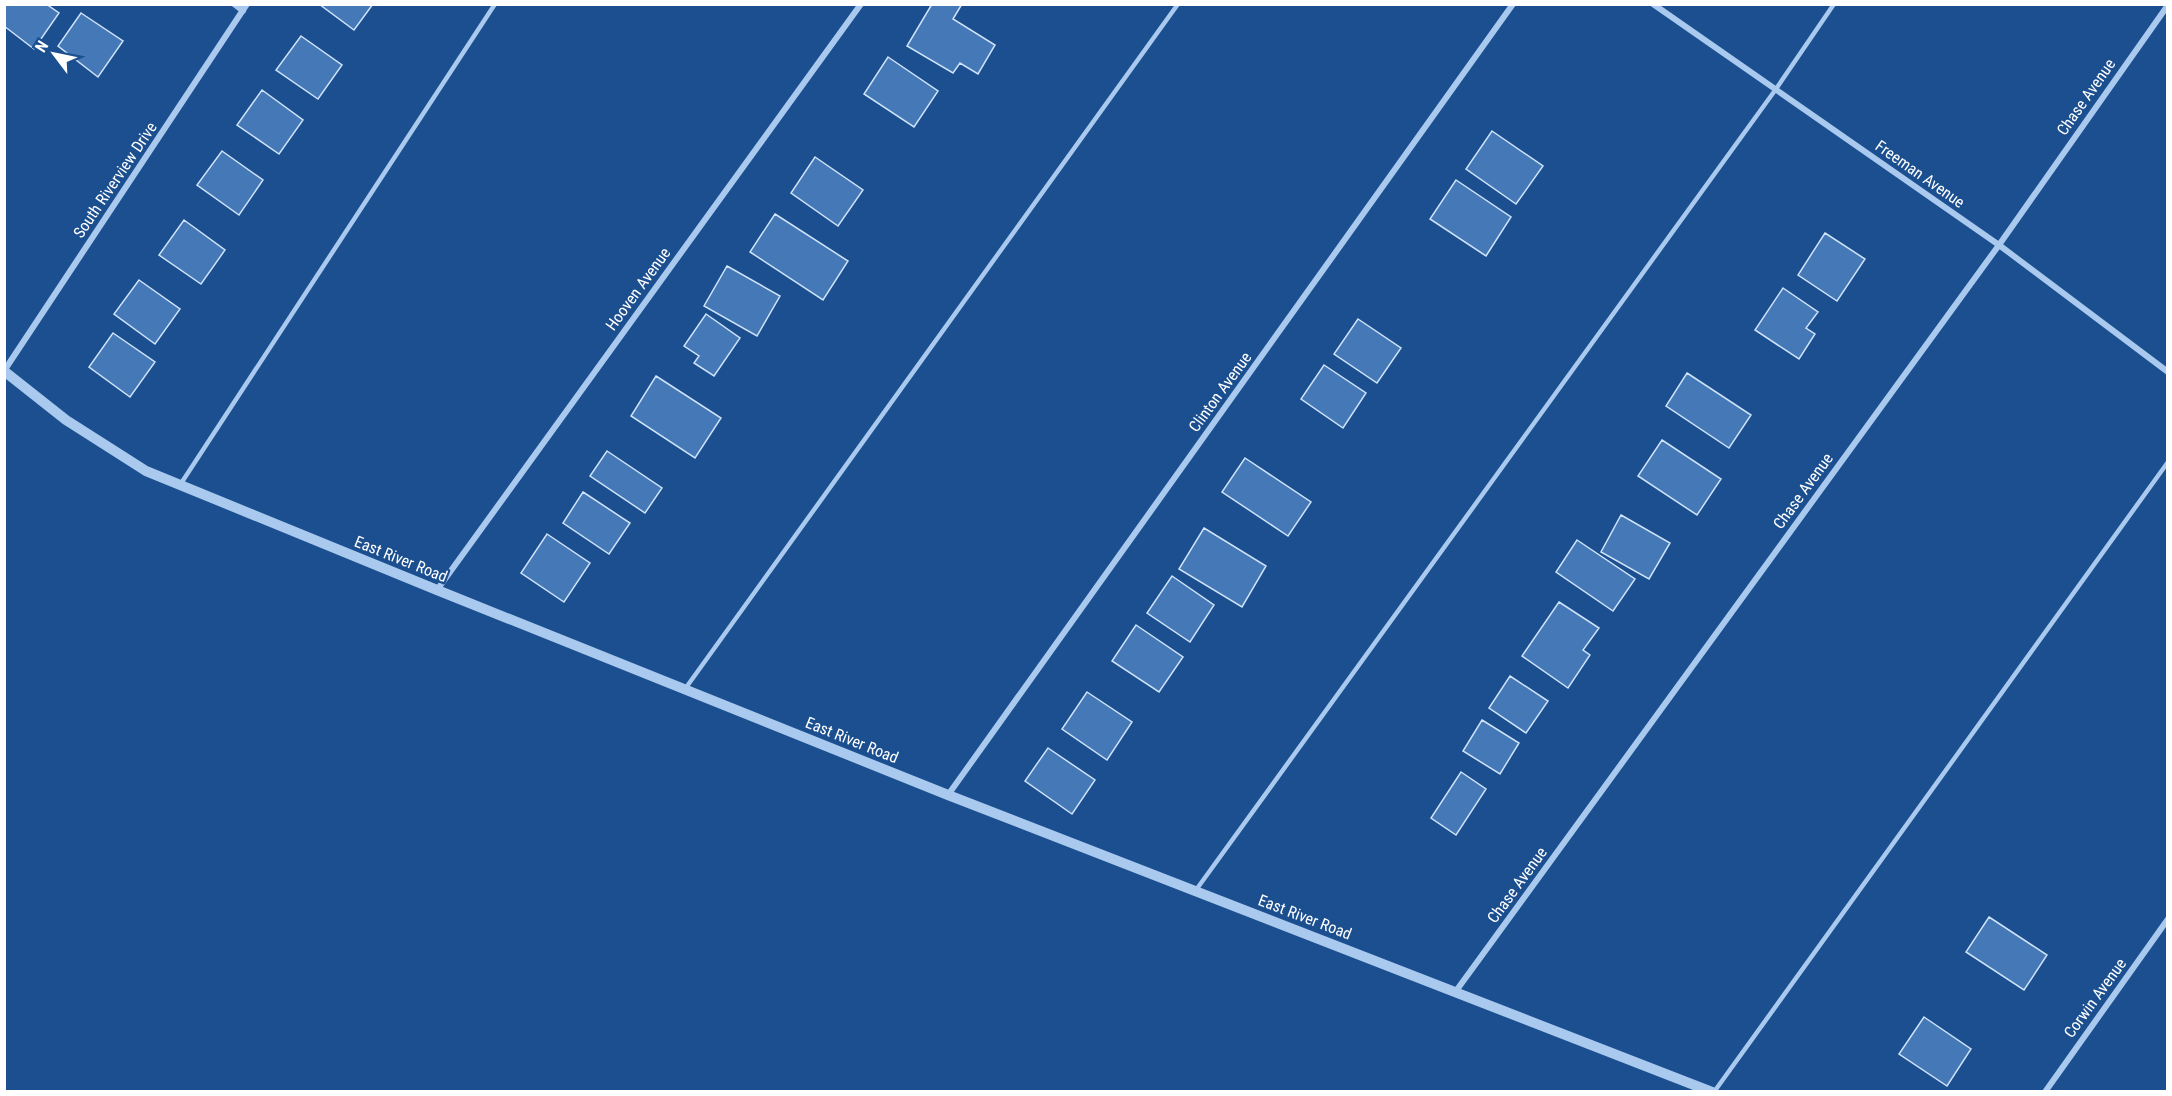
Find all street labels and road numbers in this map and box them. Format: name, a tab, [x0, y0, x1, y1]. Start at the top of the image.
street label: Chase Avenue	[2053, 55, 2119, 139]
street label: South Riverview Drive	[69, 118, 161, 242]
street label: Freeman Avenue	[1872, 136, 1968, 212]
street label: Hooven Avenue	[602, 244, 674, 334]
street label: Clinton Avenue	[1185, 348, 1255, 436]
street label: Chase Avenue	[1769, 449, 1837, 533]
street label: East River Road	[352, 532, 450, 586]
street label: East River Road	[803, 713, 901, 767]
street label: Chase Avenue	[1483, 843, 1551, 927]
street label: East River Road	[1256, 890, 1354, 944]
street label: Corwin Avenue	[2060, 955, 2130, 1041]

